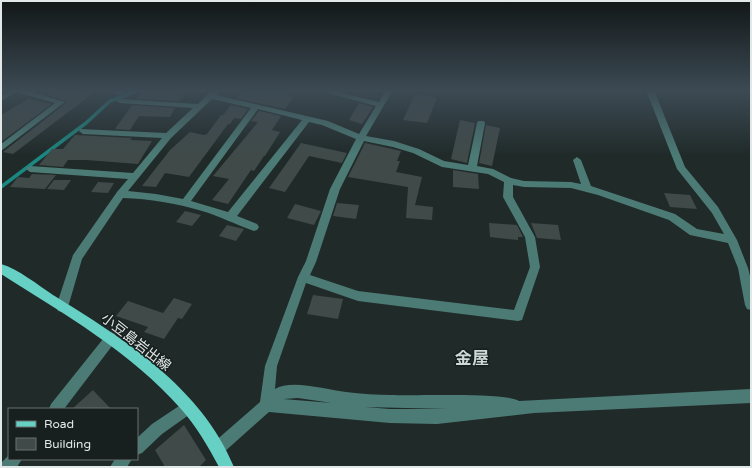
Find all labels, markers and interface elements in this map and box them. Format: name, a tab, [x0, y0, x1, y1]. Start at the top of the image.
street label: 小豆島岩出線	[98, 309, 174, 375]
district label: 金屋	[455, 348, 489, 369]
legend	[8, 408, 138, 460]
text: Road	[44, 417, 74, 431]
text: Building	[44, 437, 91, 451]

